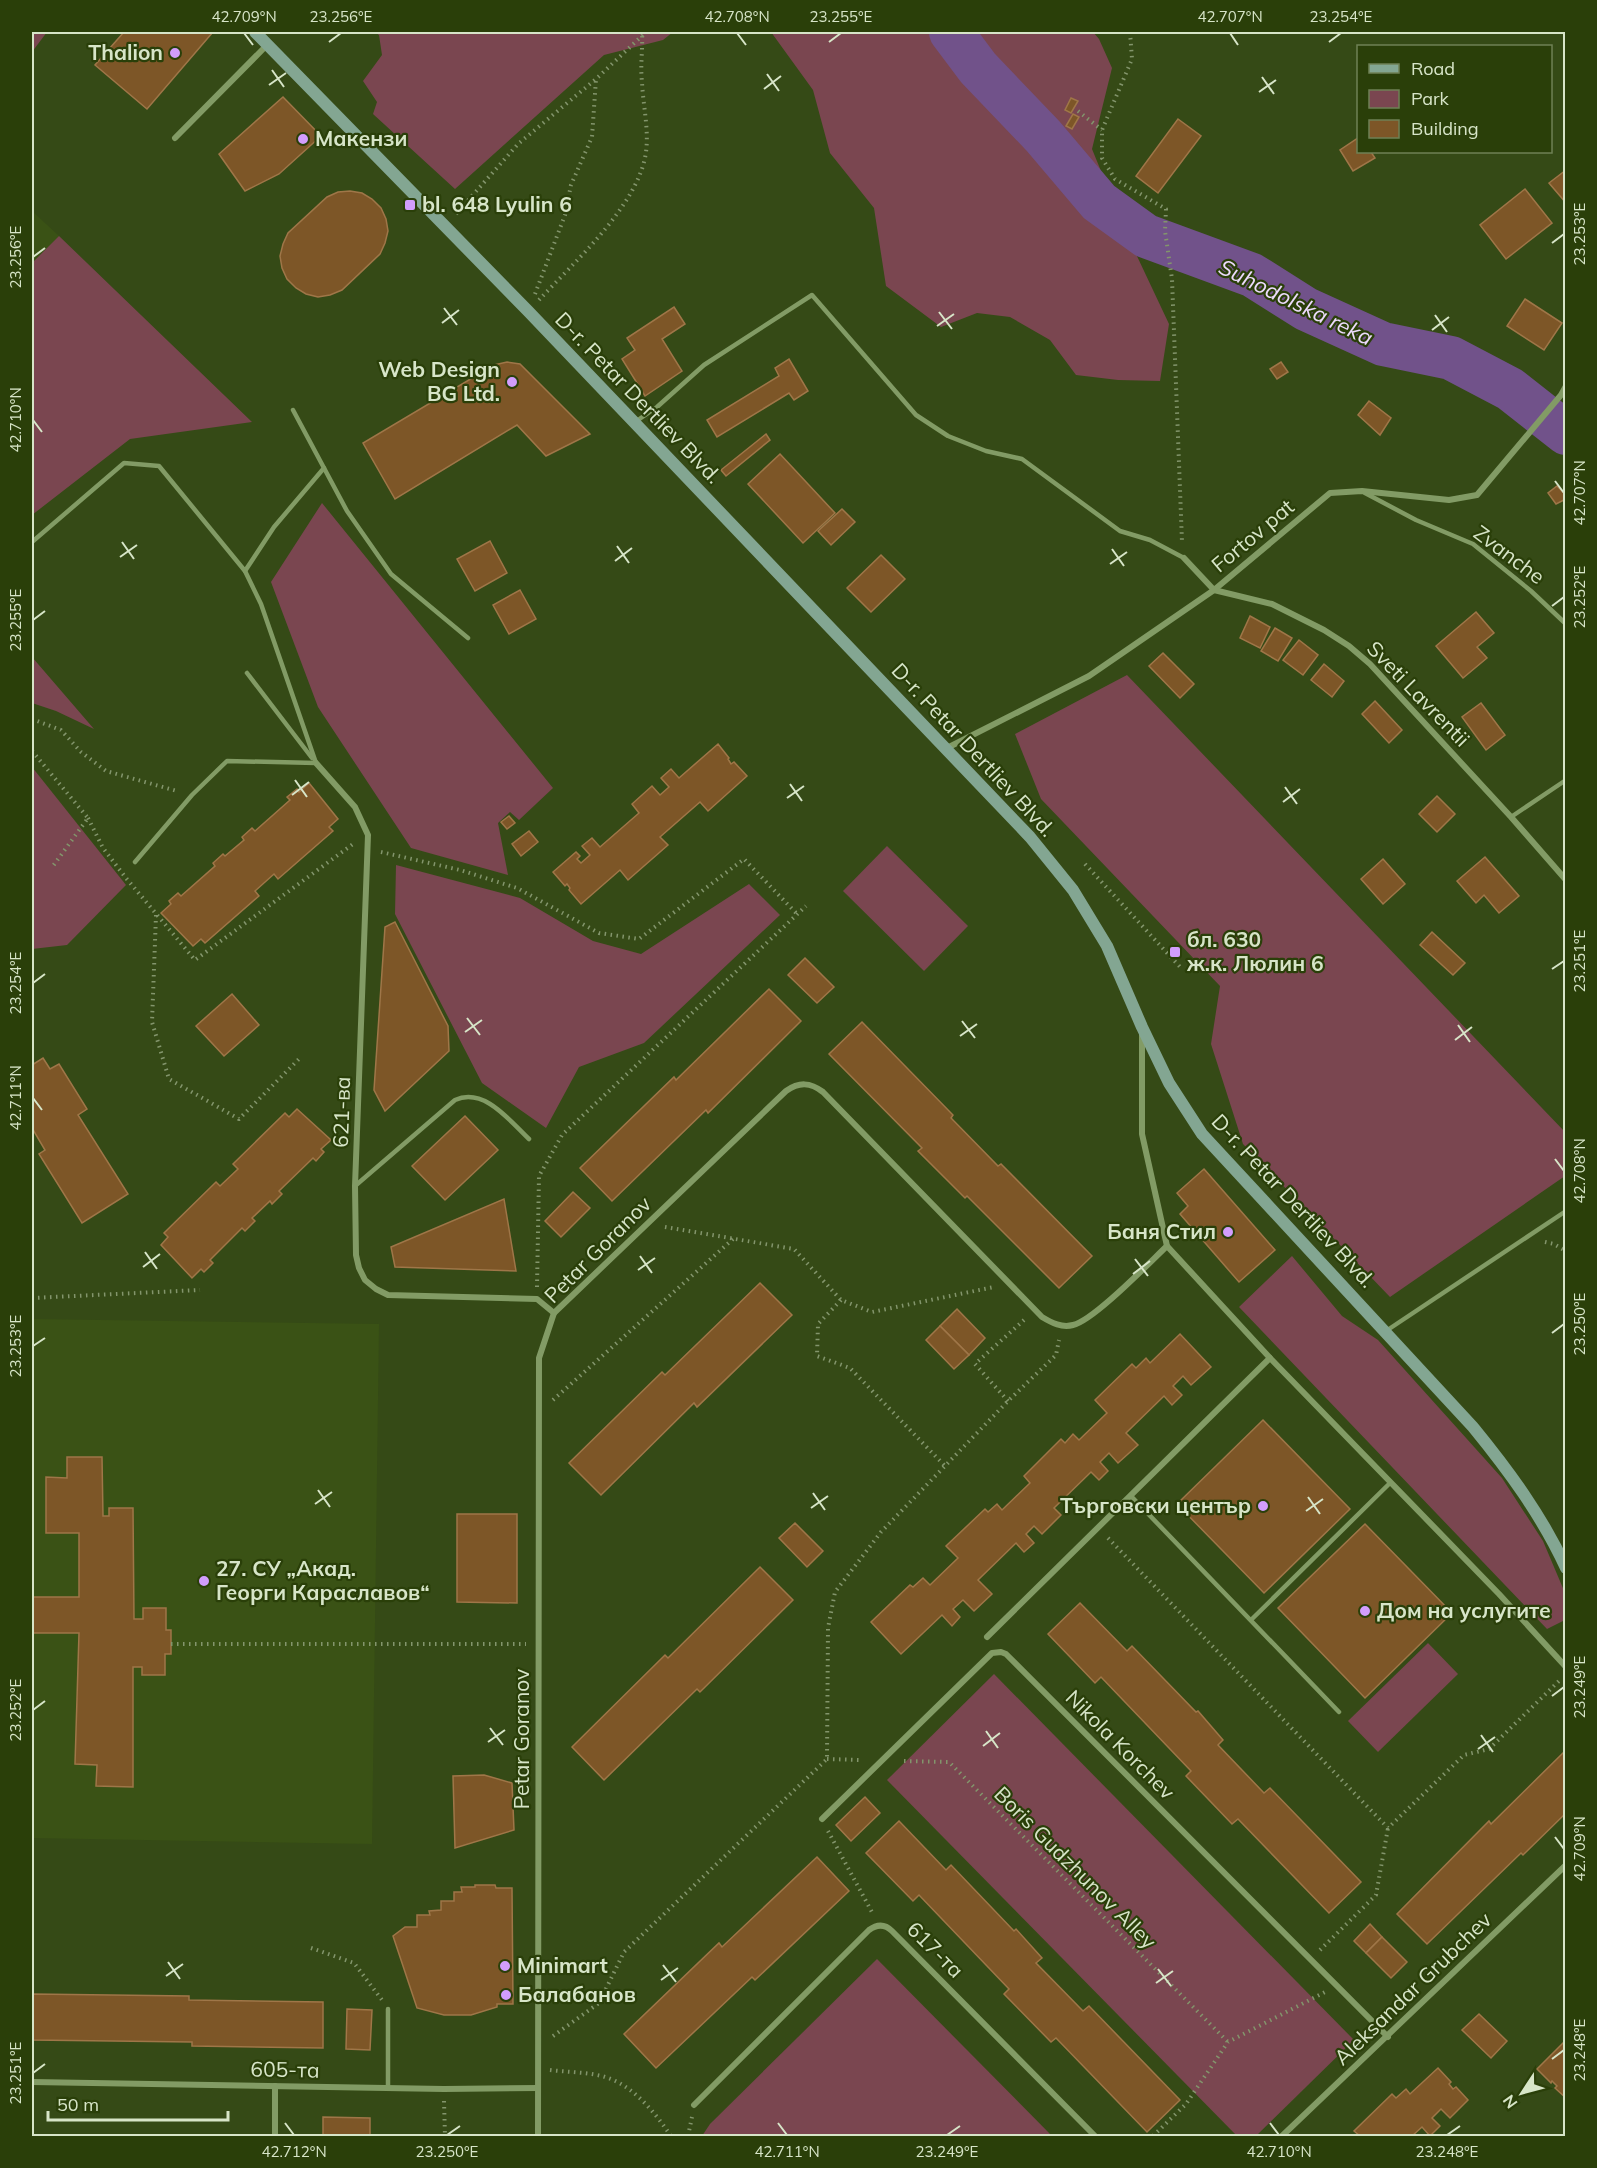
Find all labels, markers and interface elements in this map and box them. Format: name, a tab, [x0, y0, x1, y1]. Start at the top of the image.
text: 42.709°N	[211, 7, 277, 26]
text: 23.256°E	[310, 7, 373, 26]
text: 42.708°N	[704, 7, 770, 26]
text: 23.255°E	[810, 7, 873, 26]
text: 42.707°N	[1197, 7, 1263, 26]
text: 23.254°E	[1310, 7, 1373, 26]
place label: Thalion	[88, 39, 163, 65]
legend	[1357, 45, 1552, 153]
marker: Thalion	[168, 46, 182, 60]
text: Road	[1411, 57, 1455, 80]
text: Park	[1411, 87, 1450, 110]
text: Building	[1411, 117, 1479, 140]
place label: Макензи	[315, 125, 407, 151]
marker: Макензи	[296, 132, 310, 146]
place label: bl. 648 Lyulin 6	[422, 191, 572, 217]
marker: bl. 648 Lyulin 6	[403, 198, 417, 212]
text: 23.253°E	[1570, 202, 1589, 265]
text: 23.256°E	[6, 225, 25, 288]
water label: Suhodolska reka	[1214, 253, 1378, 351]
street label: D-r. Petar Dertliev Blvd.	[550, 306, 727, 488]
place label: Web Design BG Ltd.	[378, 356, 500, 406]
marker: Web Design BG Ltd.	[505, 375, 519, 389]
text: 42.710°N	[6, 387, 25, 453]
text: 42.707°N	[1570, 460, 1589, 526]
street label: Fortov pat	[1206, 493, 1299, 577]
street label: Zvanche	[1469, 519, 1550, 589]
text: 23.252°E	[1570, 565, 1589, 628]
text: 23.255°E	[6, 588, 25, 651]
street label: Sveti Lavrentii	[1362, 635, 1476, 752]
street label: D-r. Petar Dertliev Blvd.	[886, 657, 1061, 842]
place label: бл. 630 ж.к. Люлин 6	[1186, 926, 1324, 976]
text: 23.251°E	[1570, 929, 1589, 992]
marker: бл. 630 ж.к. Люлин 6	[1168, 945, 1182, 959]
text: 23.254°E	[6, 951, 25, 1014]
text: 42.711°N	[6, 1065, 25, 1131]
street label: 621-ва	[327, 1076, 355, 1148]
street label: D-r. Petar Dertliev Blvd.	[1206, 1108, 1381, 1293]
text: 42.708°N	[1570, 1138, 1589, 1204]
street label: Petar Goranov	[538, 1190, 656, 1308]
place label: Баня Стил	[1107, 1218, 1216, 1244]
marker: Баня Стил	[1221, 1225, 1235, 1239]
text: 23.250°E	[1570, 1292, 1589, 1355]
text: 23.253°E	[6, 1314, 25, 1377]
place label: Търговски център	[1060, 1492, 1251, 1518]
marker: Търговски център	[1256, 1499, 1270, 1513]
place label: 27. СУ „Акад. Георги Караславов“	[216, 1555, 430, 1605]
marker: 27. СУ „Акад. Георги Караславов“	[197, 1574, 211, 1588]
place label: Дом на услугите	[1377, 1597, 1551, 1623]
marker: Дом на услугите	[1358, 1604, 1372, 1618]
text: 23.249°E	[1570, 1655, 1589, 1718]
street label: Petar Goranov	[508, 1669, 534, 1809]
text: 23.252°E	[6, 1678, 25, 1741]
street label: Nikola Korchev	[1061, 1684, 1181, 1804]
street label: Boris Gudzhunov Alley	[989, 1781, 1162, 1954]
text: 42.709°N	[1570, 1816, 1589, 1882]
street label: Aleksandar Grubchev	[1328, 1906, 1496, 2070]
street label: 617-та	[902, 1916, 969, 1983]
place label: Minimart	[517, 1952, 608, 1978]
marker: Minimart	[498, 1959, 512, 1973]
place label: Балабанов	[518, 1981, 636, 2007]
marker: Балабанов	[499, 1988, 513, 2002]
text: 23.248°E	[1570, 2018, 1589, 2081]
text: 23.251°E	[6, 2041, 25, 2104]
street label: 605-та	[250, 2055, 320, 2083]
north arrow	[1492, 2063, 1552, 2123]
scale bar	[48, 2084, 228, 2122]
text: N	[1498, 2091, 1522, 2113]
text: 50 m	[57, 2093, 99, 2116]
text: 42.712°N	[261, 2142, 327, 2161]
text: 23.250°E	[416, 2142, 479, 2161]
text: 42.711°N	[754, 2142, 820, 2161]
text: 23.249°E	[916, 2142, 979, 2161]
text: 42.710°N	[1246, 2142, 1312, 2161]
text: 23.248°E	[1416, 2142, 1479, 2161]

